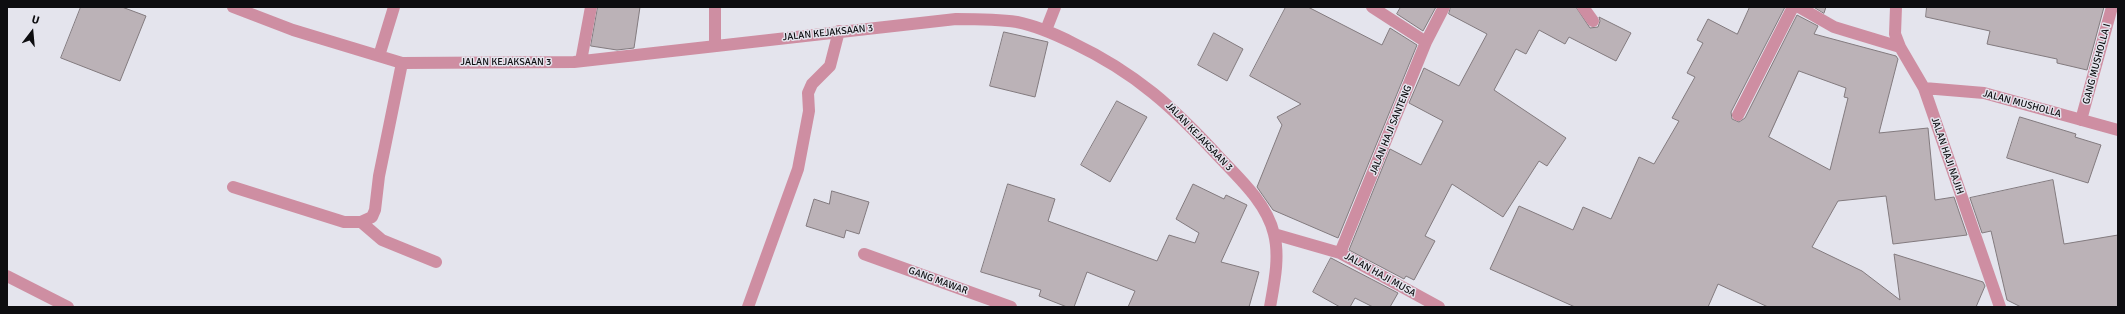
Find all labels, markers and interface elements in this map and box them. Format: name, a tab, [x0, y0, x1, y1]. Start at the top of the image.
north arrow	[12, 12, 52, 52]
text: U	[30, 13, 41, 27]
street label: JALAN KEJAKSAAN 3	[782, 22, 874, 44]
street label: GANG MUSHOLLA I	[2080, 22, 2114, 106]
street label: JALAN KEJAKSAAN 3	[461, 56, 551, 68]
street label: JALAN HAJI SANTENG	[1368, 83, 1414, 177]
street label: JALAN MUSHOLLA	[1982, 88, 2062, 120]
street label: JALAN KEJAKSAAN 3	[1163, 100, 1235, 174]
street label: JALAN HAJI NAJIH	[1928, 116, 1966, 196]
street label: JALAN HAJI MUSA	[1342, 250, 1418, 300]
street label: GANG MAWAR	[907, 265, 969, 297]

